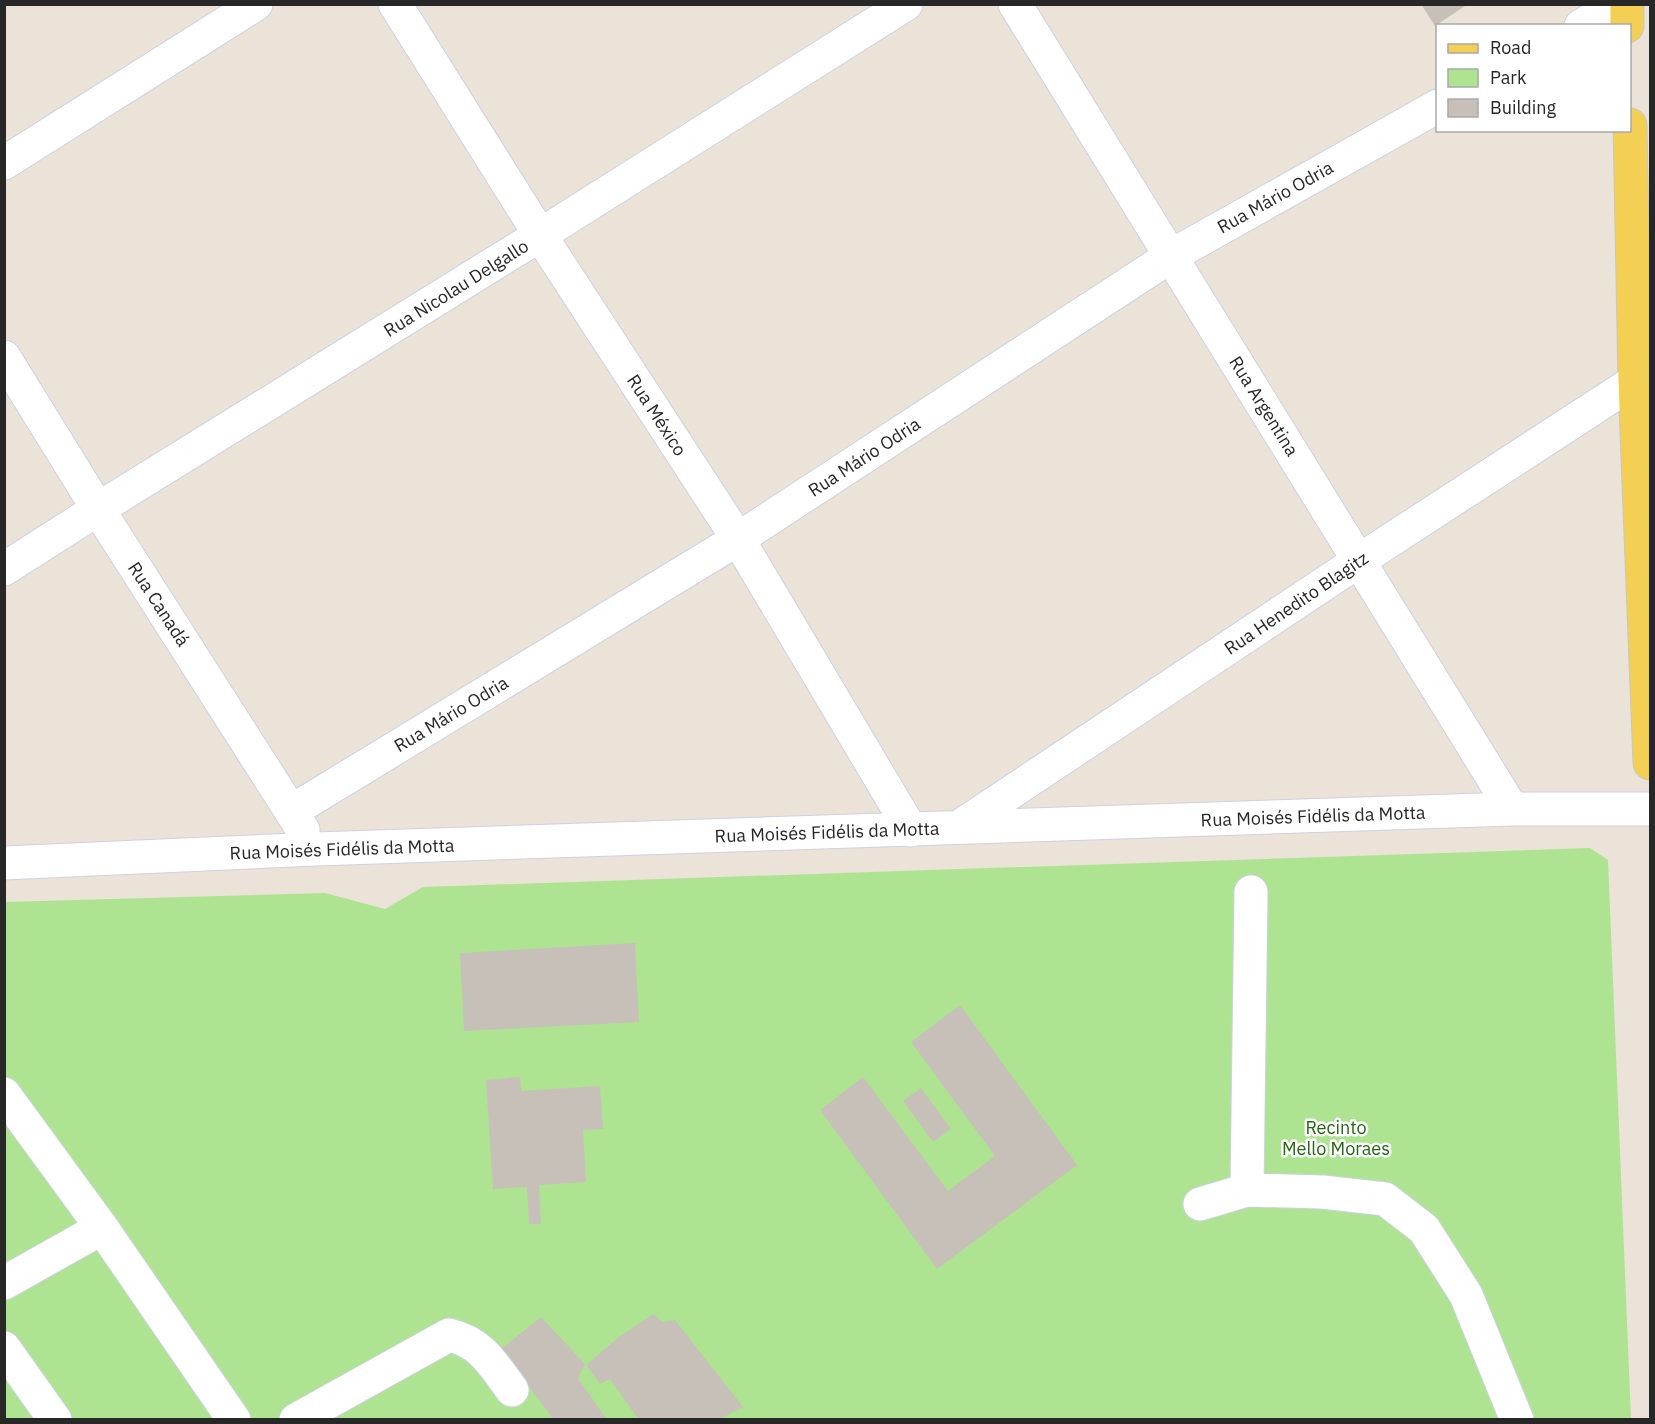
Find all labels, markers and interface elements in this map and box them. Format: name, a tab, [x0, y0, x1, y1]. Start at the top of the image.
legend	[1436, 24, 1631, 132]
text: Road	[1490, 36, 1531, 59]
text: Park	[1490, 66, 1527, 89]
text: Building	[1490, 96, 1557, 119]
street label: Rua Mário Odria	[1213, 155, 1337, 238]
street label: Rua Nicolau Delgallo	[379, 234, 533, 342]
street label: Rua Argentina	[1224, 352, 1304, 461]
street label: Rua México	[622, 370, 692, 460]
street label: Rua Mário Odria	[804, 412, 925, 502]
street label: Rua Henedito Blagitz	[1220, 546, 1372, 660]
street label: Rua Canadá	[123, 557, 195, 651]
street label: Rua Mário Odria	[390, 671, 513, 757]
street label: Rua Moisés Fidélis da Motta	[1200, 801, 1426, 831]
street label: Rua Moisés Fidélis da Motta	[714, 817, 940, 847]
street label: Rua Moisés Fidélis da Motta	[229, 834, 455, 864]
park label: Recinto Mello Moraes	[1282, 1116, 1390, 1160]

